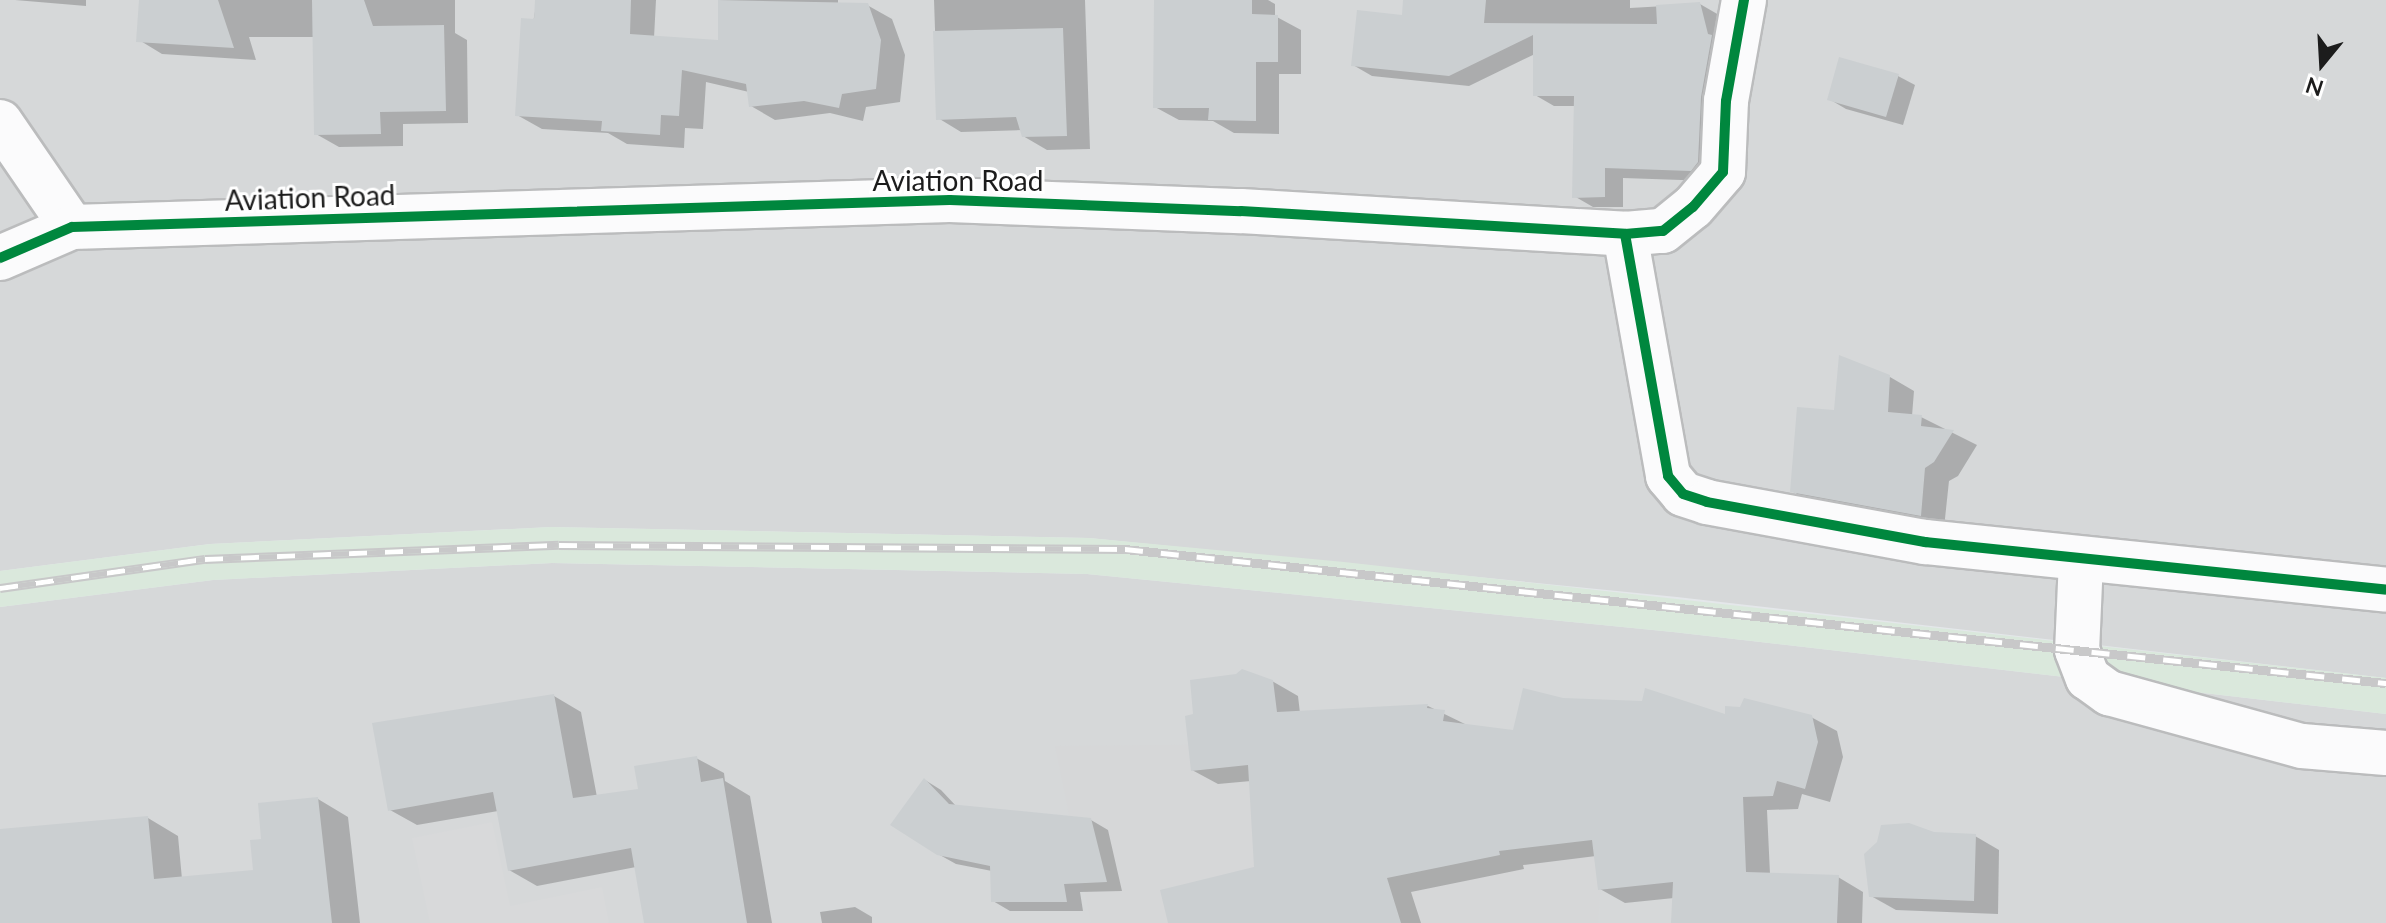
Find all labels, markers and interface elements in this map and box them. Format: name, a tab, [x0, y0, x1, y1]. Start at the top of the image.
north arrow	[2282, 24, 2362, 104]
text: N	[2302, 72, 2327, 103]
street label: Aviation Road	[873, 163, 1043, 197]
street label: Aviation Road	[224, 177, 396, 217]

